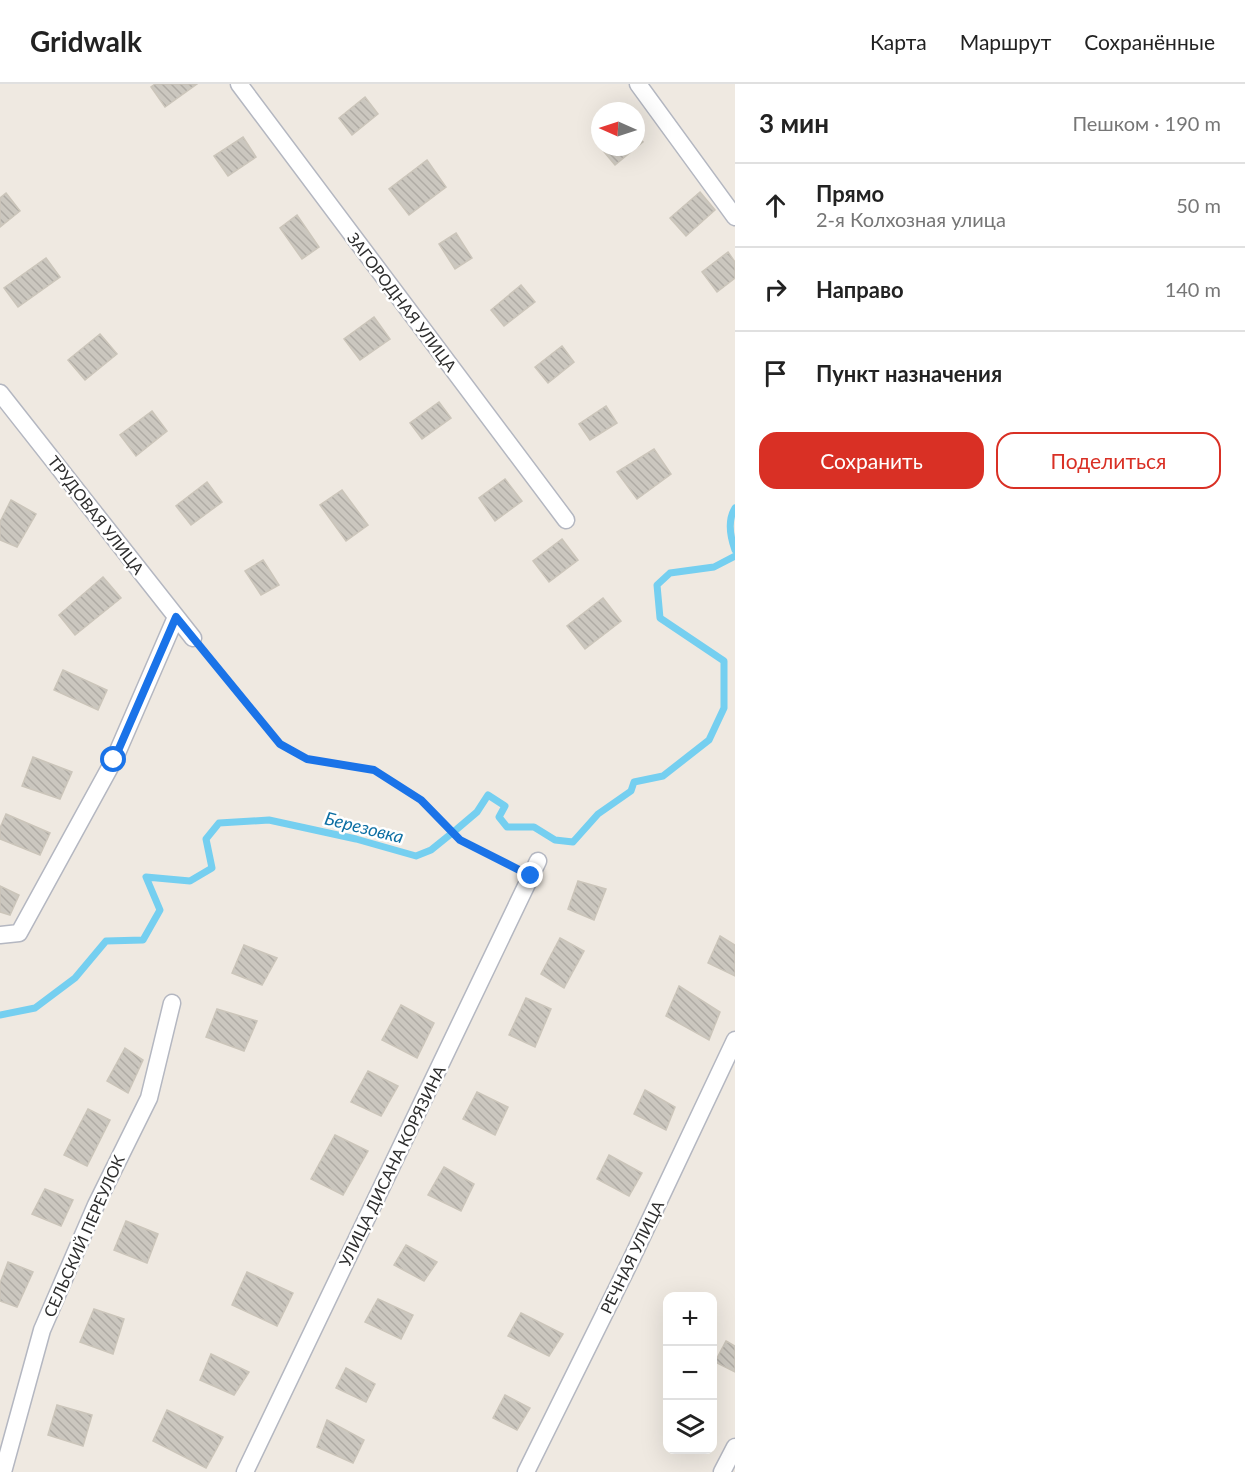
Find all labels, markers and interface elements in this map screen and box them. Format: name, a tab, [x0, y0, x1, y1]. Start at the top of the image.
text: Gridwalk	[30, 24, 142, 58]
text: Карта	[870, 29, 927, 54]
text: Маршрут	[960, 29, 1051, 54]
text: Сохранённые	[1084, 29, 1215, 54]
north arrow	[591, 102, 645, 156]
text: 3 мин	[759, 107, 829, 139]
text: Пешком · 190 m	[1072, 111, 1221, 135]
text: Прямо	[816, 180, 884, 207]
icon: ahead	[759, 189, 792, 222]
text: 50 m	[1176, 193, 1221, 217]
text: 2-я Колхозная улица	[816, 207, 1006, 231]
street label: ЗАГОРОДНАЯ УЛИЦА	[344, 228, 461, 375]
icon: right	[759, 273, 792, 306]
text: Направо	[816, 276, 904, 303]
text: 140 m	[1165, 277, 1221, 301]
icon: arrive	[759, 357, 792, 390]
text: Пункт назначения	[816, 360, 1002, 387]
button: Сохранить	[759, 432, 984, 489]
button: Поделиться	[996, 432, 1221, 489]
street label: ТРУДОВАЯ УЛИЦА	[44, 452, 149, 578]
route start	[100, 746, 126, 772]
water label: Березовка	[323, 807, 406, 847]
route end	[517, 862, 543, 888]
street label: УЛИЦА ДИСАНА КОРЯЗИНА	[335, 1062, 449, 1269]
street label: СЕЛЬСКИЙ ПЕРЕУЛОК	[39, 1152, 128, 1320]
street label: РЕЧНАЯ УЛИЦА	[596, 1197, 667, 1316]
map controls	[663, 1292, 717, 1454]
button: +	[663, 1292, 717, 1346]
button: −	[663, 1346, 717, 1400]
button: layers	[663, 1400, 717, 1454]

